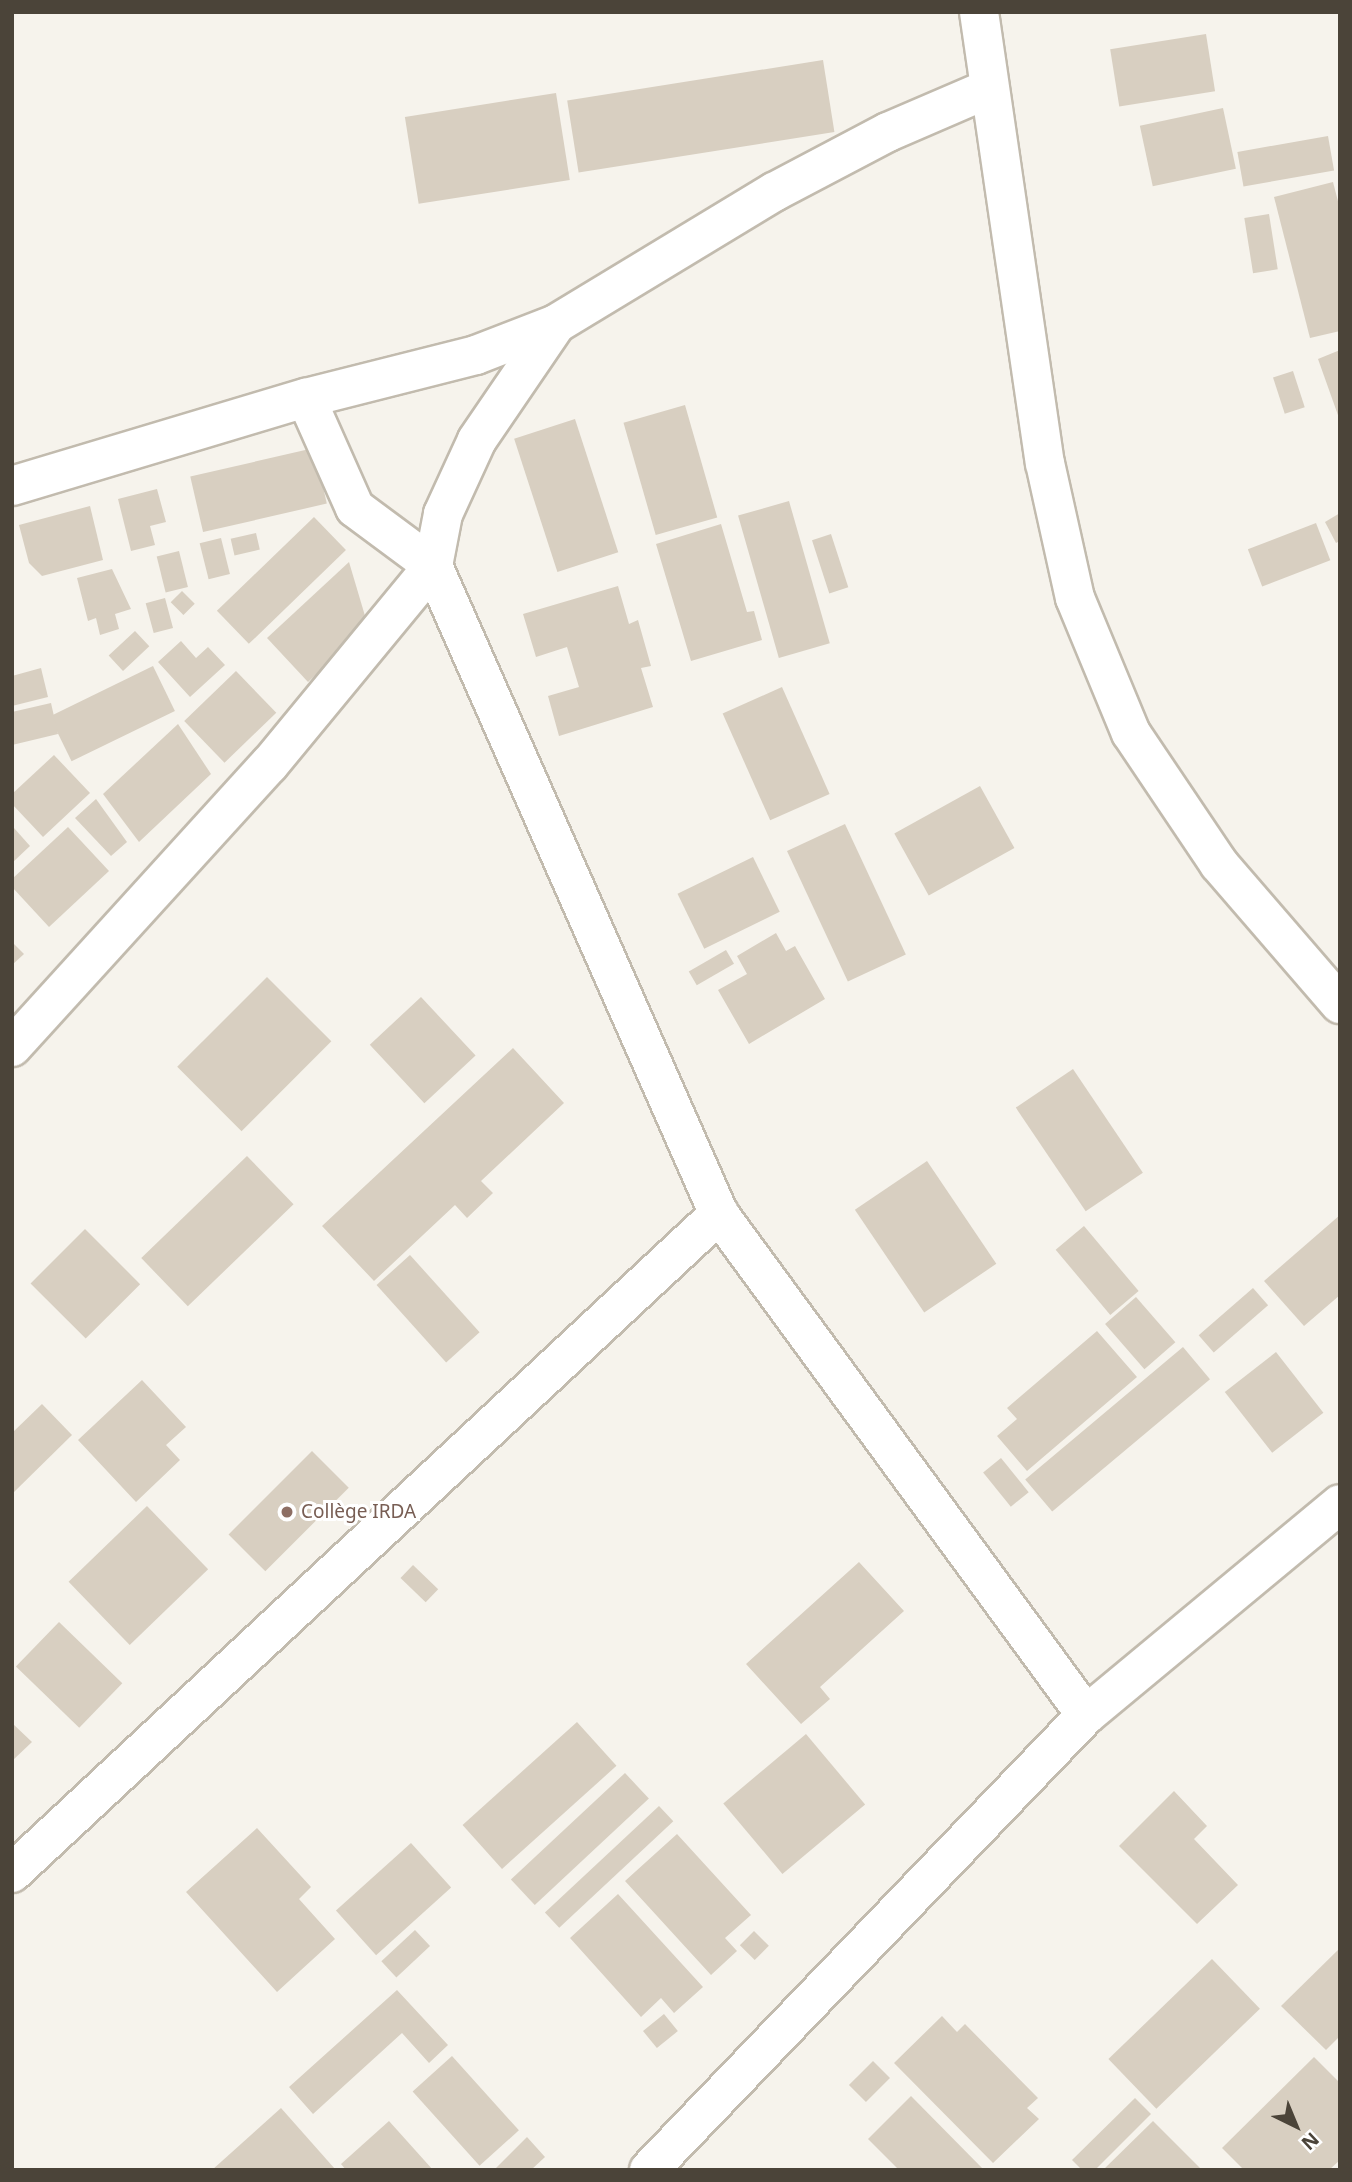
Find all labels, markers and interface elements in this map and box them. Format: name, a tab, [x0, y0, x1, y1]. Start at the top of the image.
place label: Collège IRDA	[301, 1501, 416, 1523]
marker: Collège IRDA	[279, 1504, 295, 1520]
north arrow	[1261, 2091, 1331, 2161]
text: N	[1296, 2127, 1325, 2156]

